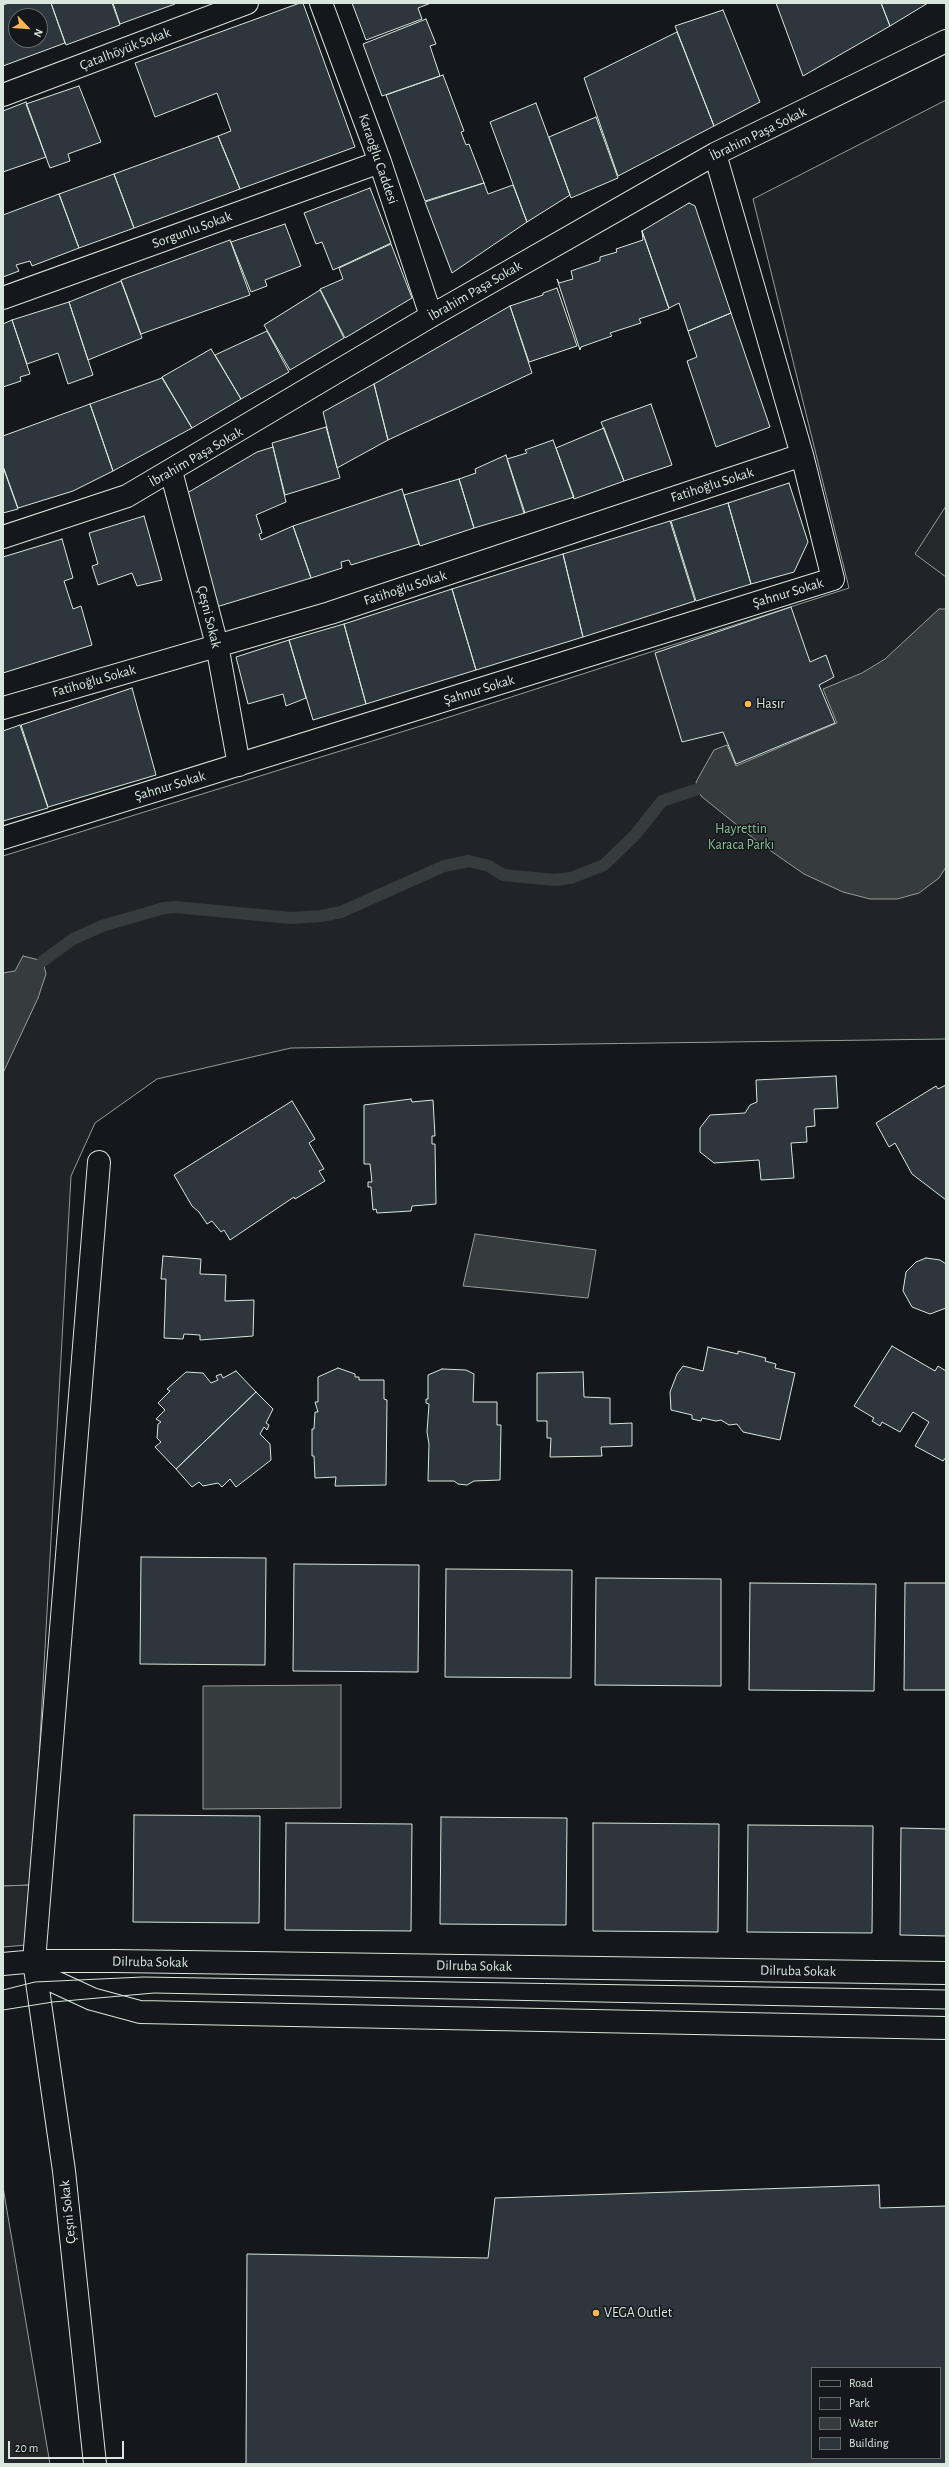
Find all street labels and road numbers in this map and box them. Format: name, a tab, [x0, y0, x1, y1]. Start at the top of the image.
street label: Çatalhöyük Sokak	[77, 24, 173, 74]
street label: İbrahim Paşa Sokak	[707, 103, 809, 165]
street label: Karaoğlu Caddesi	[355, 112, 401, 206]
street label: Sorgunlu Sokak	[150, 208, 234, 252]
street label: İbrahim Paşa Sokak	[425, 257, 525, 325]
street label: İbrahim Paşa Sokak	[146, 423, 246, 491]
street label: Fatihoğlu Sokak	[668, 464, 756, 506]
street label: Fatihoğlu Sokak	[361, 567, 449, 609]
street label: Şahnur Sokak	[751, 574, 825, 612]
street label: Çeşni Sokak	[193, 584, 225, 650]
street label: Fatihoğlu Sokak	[50, 661, 138, 701]
street label: Şahnur Sokak	[442, 671, 516, 709]
street label: Şahnur Sokak	[133, 767, 207, 805]
street label: Dilruba Sokak	[112, 1953, 188, 1971]
street label: Dilruba Sokak	[436, 1957, 512, 1975]
street label: Dilruba Sokak	[760, 1962, 836, 1980]
street label: Çeşni Sokak	[56, 2179, 80, 2245]

